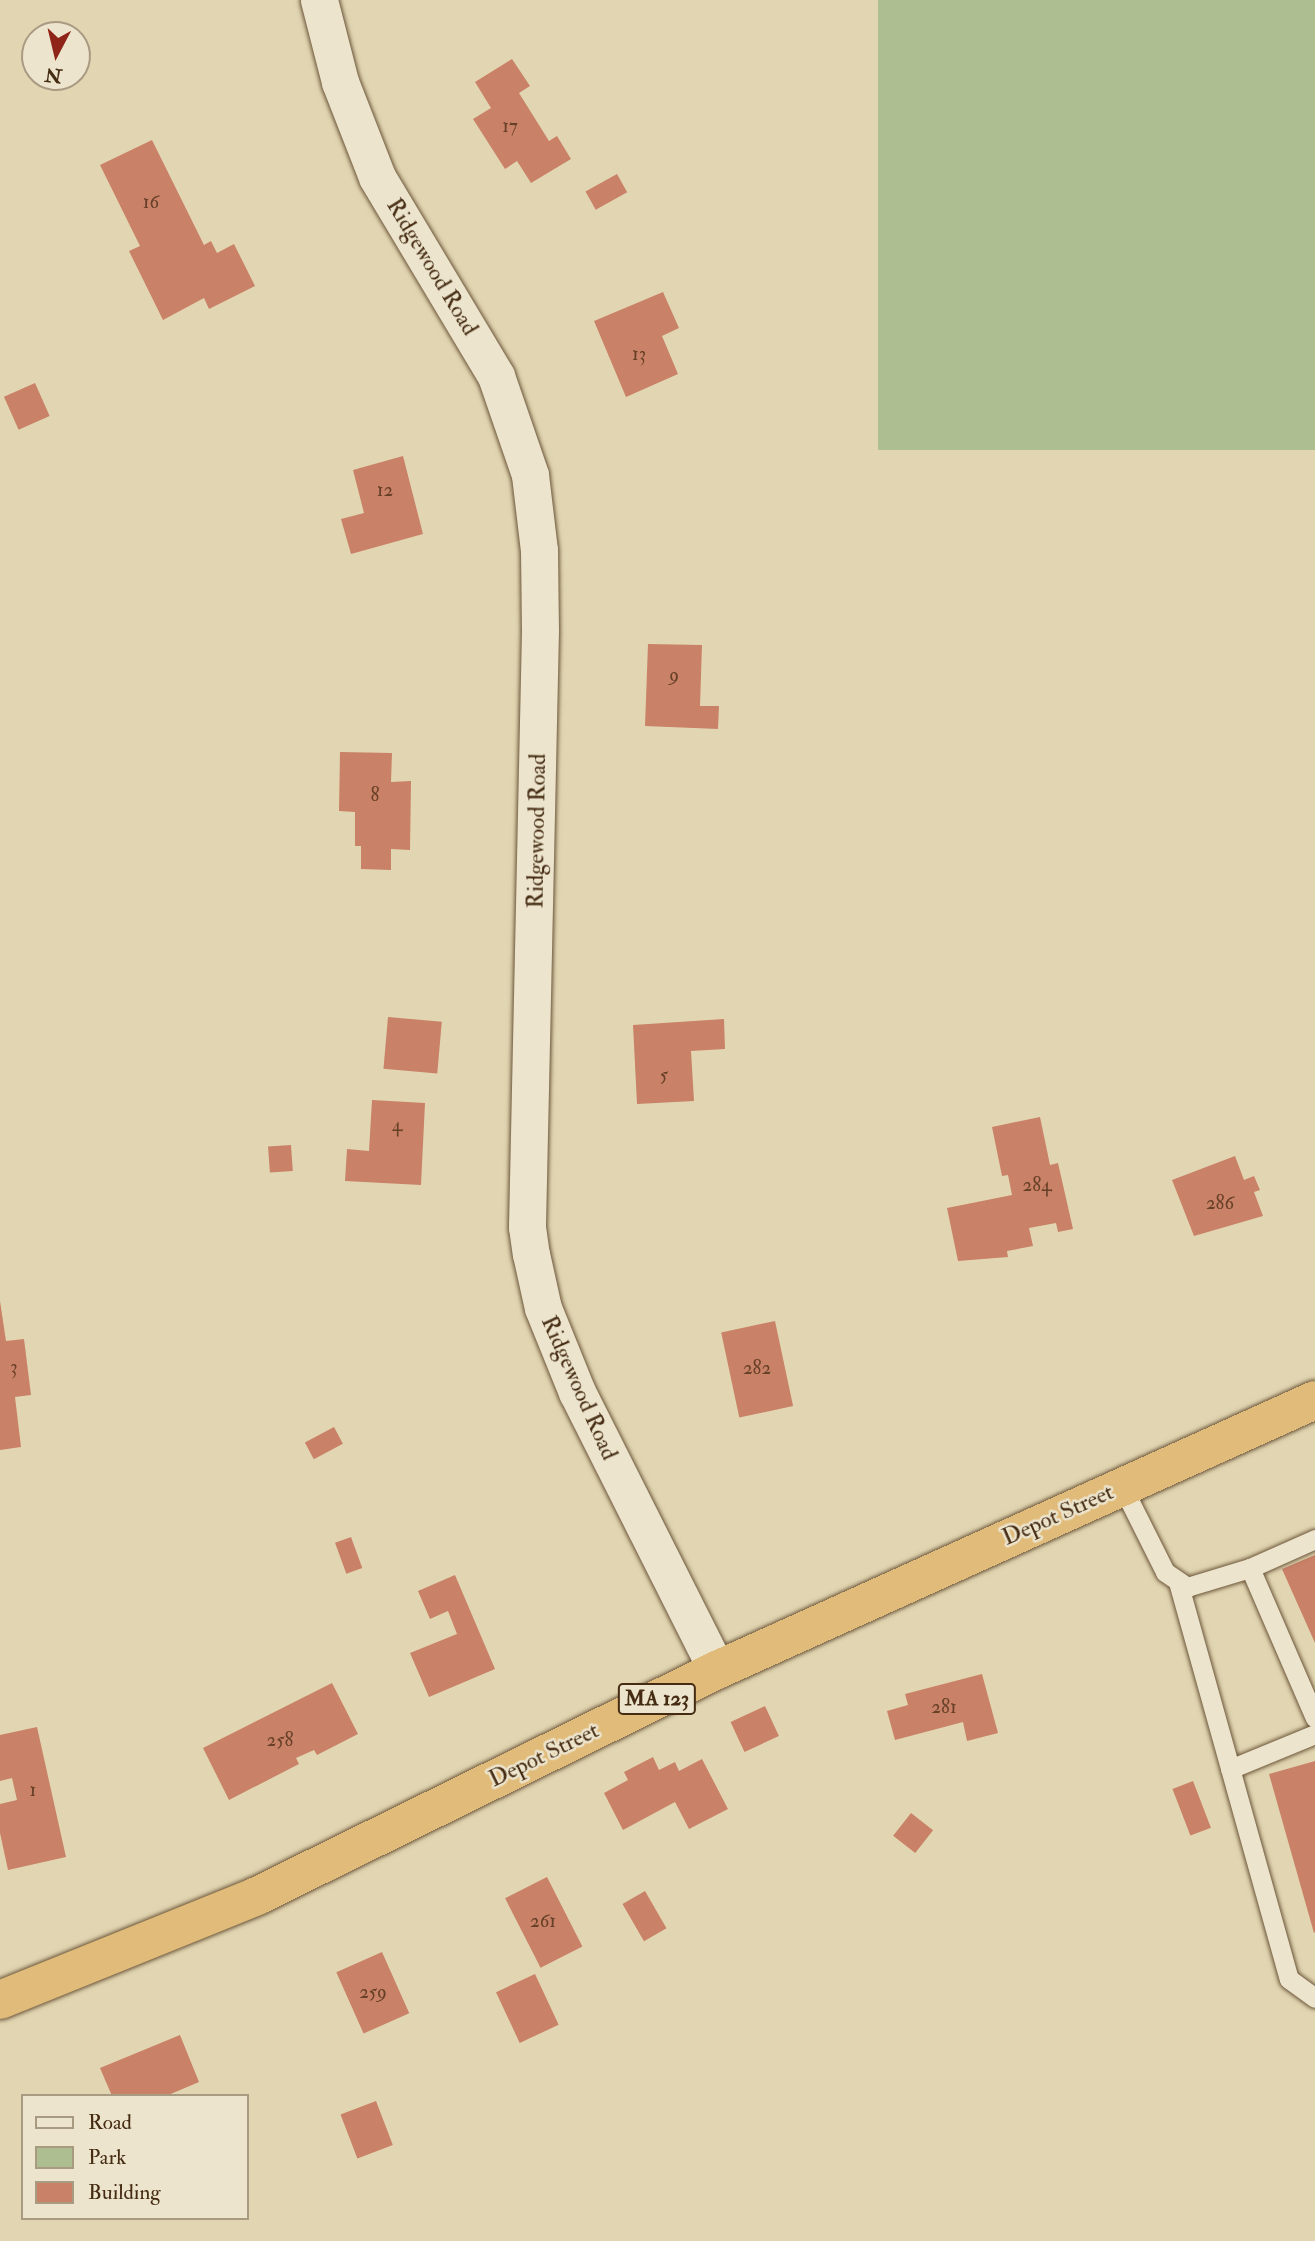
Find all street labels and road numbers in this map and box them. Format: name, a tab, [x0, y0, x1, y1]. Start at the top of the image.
street label: Ridgewood Road	[380, 193, 484, 341]
street label: Ridgewood Road	[522, 753, 552, 909]
street label: Ridgewood Road	[535, 1312, 623, 1464]
street label: Depot Street	[998, 1478, 1118, 1552]
road number: MA 123	[617, 1682, 697, 1716]
street label: Depot Street	[485, 1717, 603, 1793]

